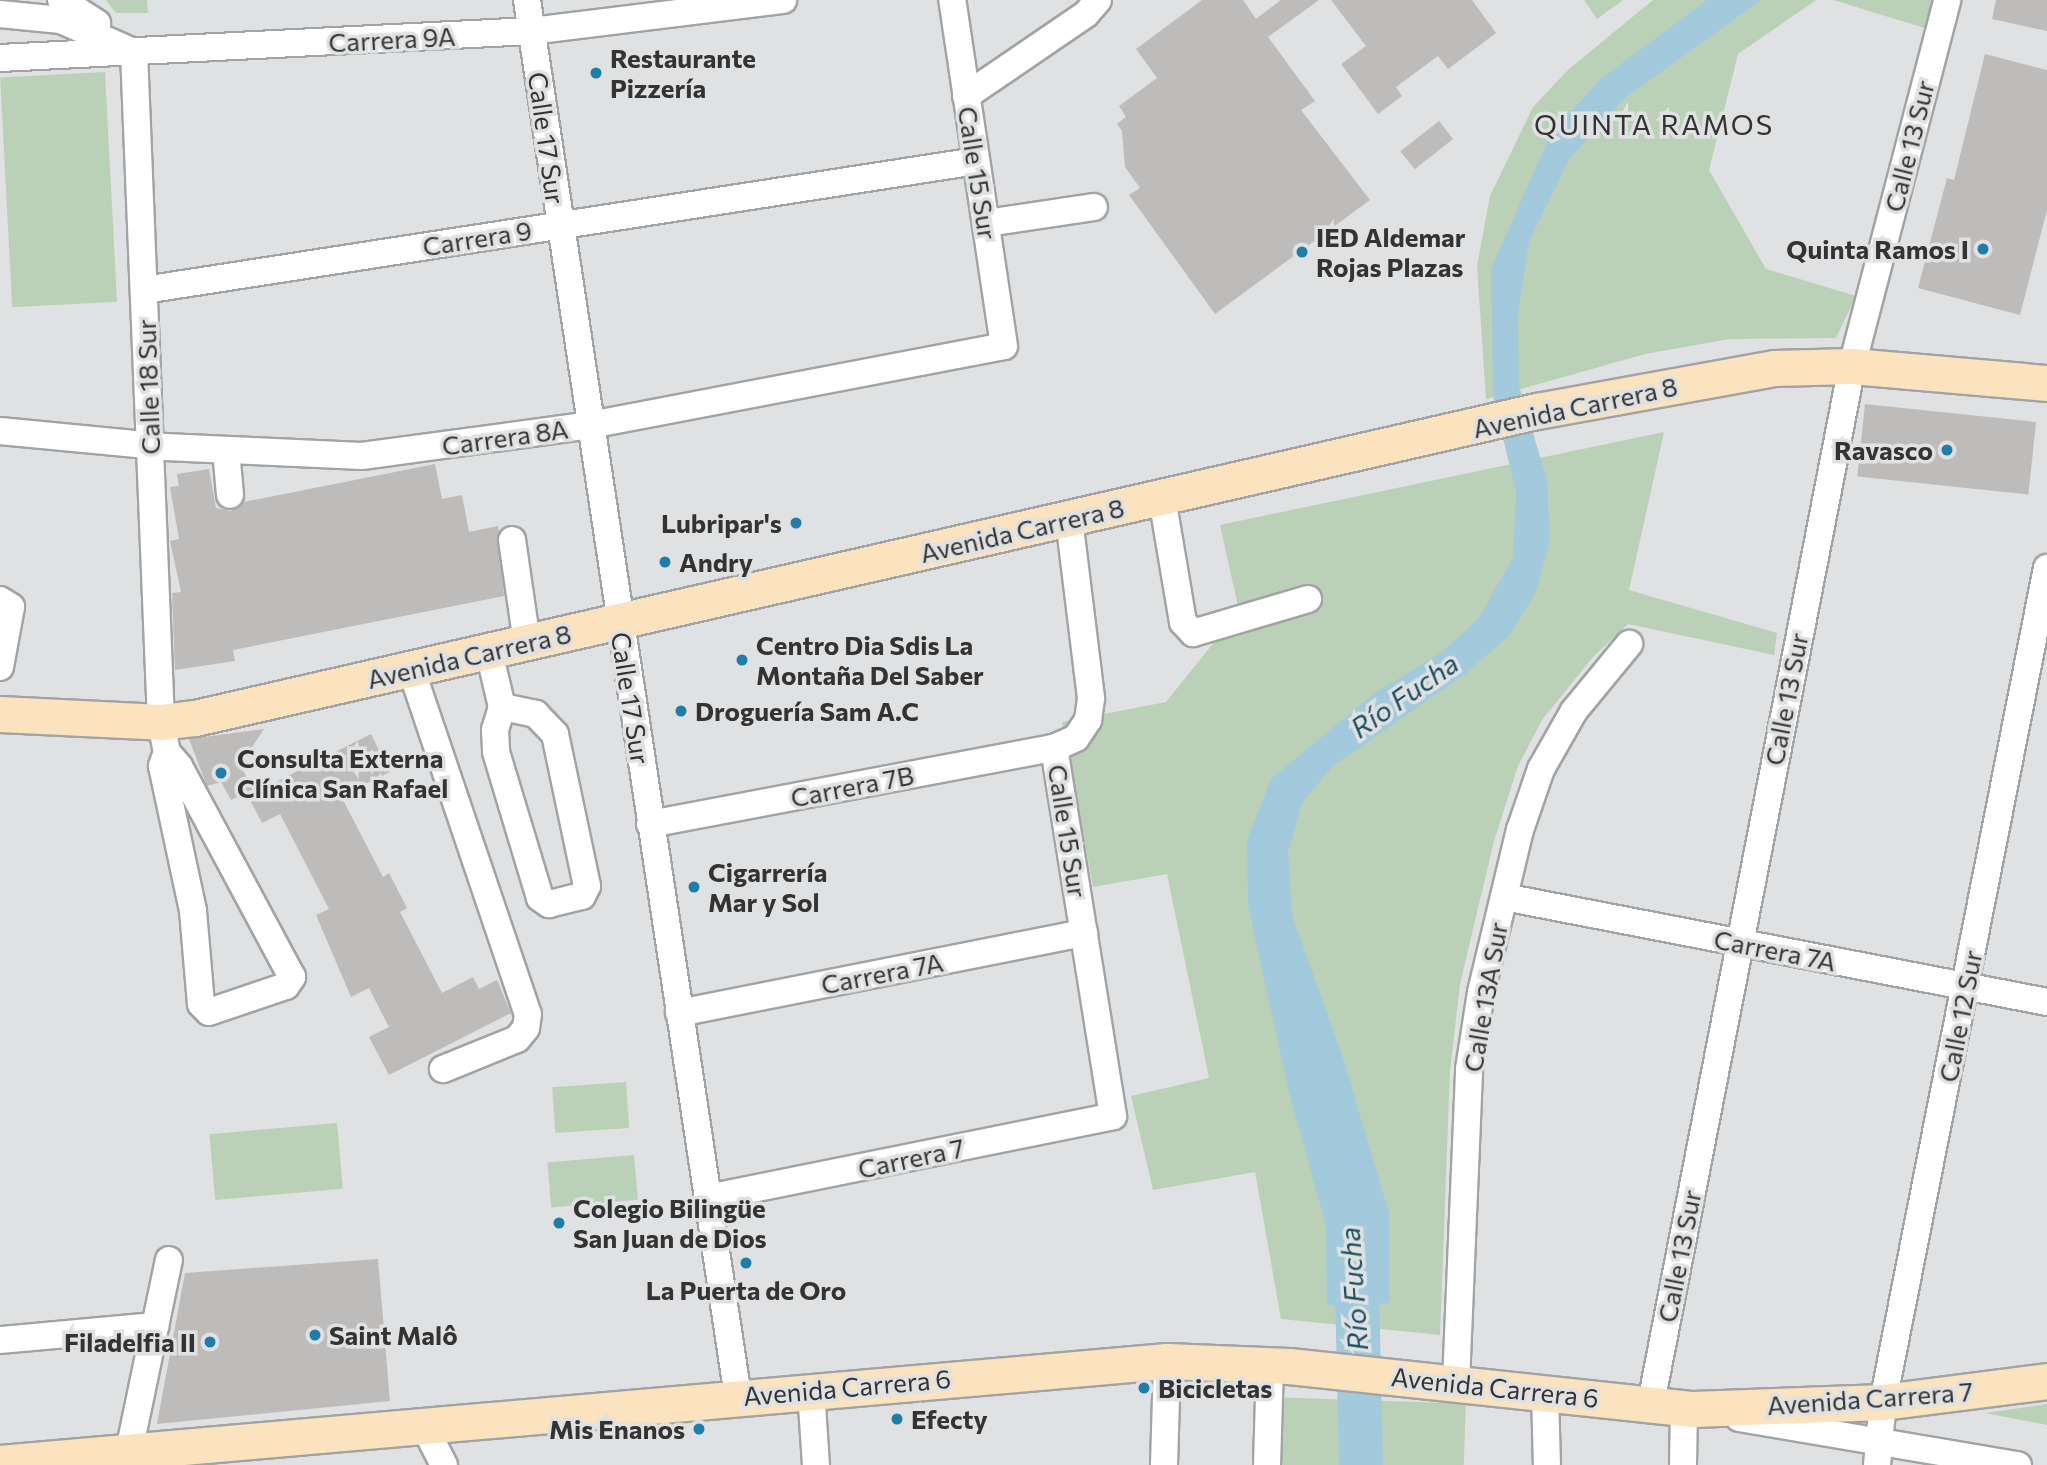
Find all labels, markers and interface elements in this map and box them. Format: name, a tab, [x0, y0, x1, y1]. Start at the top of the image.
street label: Carrera 9A	[328, 20, 456, 58]
place label: Restaurante Pizzería	[610, 42, 756, 104]
marker: Restaurante Pizzería	[588, 65, 604, 81]
street label: Calle 17 Sur	[522, 70, 572, 206]
street label: Calle 13 Sur	[1878, 77, 1940, 215]
street label: Calle 15 Sur	[952, 104, 1004, 242]
district label: QUINTA RAMOS	[1535, 107, 1773, 141]
street label: Carrera 9	[420, 214, 534, 262]
place label: IED Aldemar Rojas Plazas	[1316, 221, 1465, 282]
place label: Quinta Ramos I	[1786, 233, 1969, 265]
marker: Quinta Ramos I	[1975, 241, 1991, 257]
marker: IED Aldemar Rojas Plazas	[1294, 244, 1310, 260]
street label: Calle 18 Sur	[130, 319, 166, 455]
street label: Avenida Carrera 8	[1470, 370, 1680, 444]
street label: Carrera 8A	[440, 413, 570, 461]
place label: Ravasco	[1834, 434, 1933, 466]
marker: Ravasco	[1939, 442, 1955, 458]
street label: Avenida Carrera 8	[917, 491, 1127, 569]
place label: Lubripar's	[661, 507, 782, 539]
marker: Lubripar's	[788, 515, 804, 531]
place label: Andry	[679, 546, 753, 578]
marker: Andry	[657, 554, 673, 570]
street label: Avenida Carrera 8	[364, 617, 574, 695]
place label: Centro Dia Sdis La Montaña Del Saber	[756, 629, 984, 690]
street label: Calle 17 Sur	[605, 630, 657, 766]
street label: Calle 13 Sur	[1758, 630, 1814, 768]
water label: Río Fucha	[1344, 646, 1464, 744]
marker: Centro Dia Sdis La Montaña Del Saber	[734, 652, 750, 668]
place label: Droguería Sam A.C	[695, 695, 919, 727]
marker: Droguería Sam A.C	[673, 703, 689, 719]
place label: Consulta Externa Clínica San Rafael	[237, 742, 448, 804]
street label: Carrera 7B	[788, 759, 916, 813]
street label: Calle 15 Sur	[1042, 762, 1094, 900]
marker: Consulta Externa Clínica San Rafael	[211, 763, 231, 783]
place label: Cigarrería Mar y Sol	[708, 856, 827, 917]
marker: Cigarrería Mar y Sol	[686, 879, 702, 895]
street label: Calle 13A Sur	[1456, 920, 1514, 1074]
street label: Carrera 7A	[1711, 923, 1839, 977]
street label: Carrera 7A	[818, 946, 946, 1000]
street label: Calle 12 Sur	[1932, 947, 1988, 1085]
street label: Carrera 7	[855, 1132, 967, 1184]
street label: Calle 13 Sur	[1651, 1187, 1707, 1325]
place label: Colegio Bilingüe San Juan de Dios	[573, 1192, 767, 1254]
marker: Colegio Bilingüe San Juan de Dios	[551, 1215, 567, 1231]
water label: Río Fucha	[1332, 1226, 1374, 1352]
marker: La Puerta de Oro	[738, 1255, 754, 1271]
place label: La Puerta de Oro	[646, 1274, 846, 1306]
place label: Saint Malô	[329, 1319, 458, 1351]
place label: Filadelfia II	[64, 1326, 196, 1358]
marker: Saint Malô	[307, 1327, 323, 1343]
marker: Filadelfia II	[202, 1334, 218, 1350]
street label: Avenida Carrera 6	[1390, 1361, 1600, 1413]
street label: Avenida Carrera 6	[742, 1362, 952, 1412]
place label: Bicicletas	[1158, 1372, 1272, 1404]
street label: Avenida Carrera 7	[1766, 1375, 1974, 1421]
marker: Bicicletas	[1136, 1380, 1152, 1396]
place label: Efecty	[911, 1403, 988, 1435]
marker: Efecty	[889, 1411, 905, 1427]
place label: Mis Enanos	[549, 1413, 685, 1445]
marker: Mis Enanos	[691, 1421, 707, 1437]

